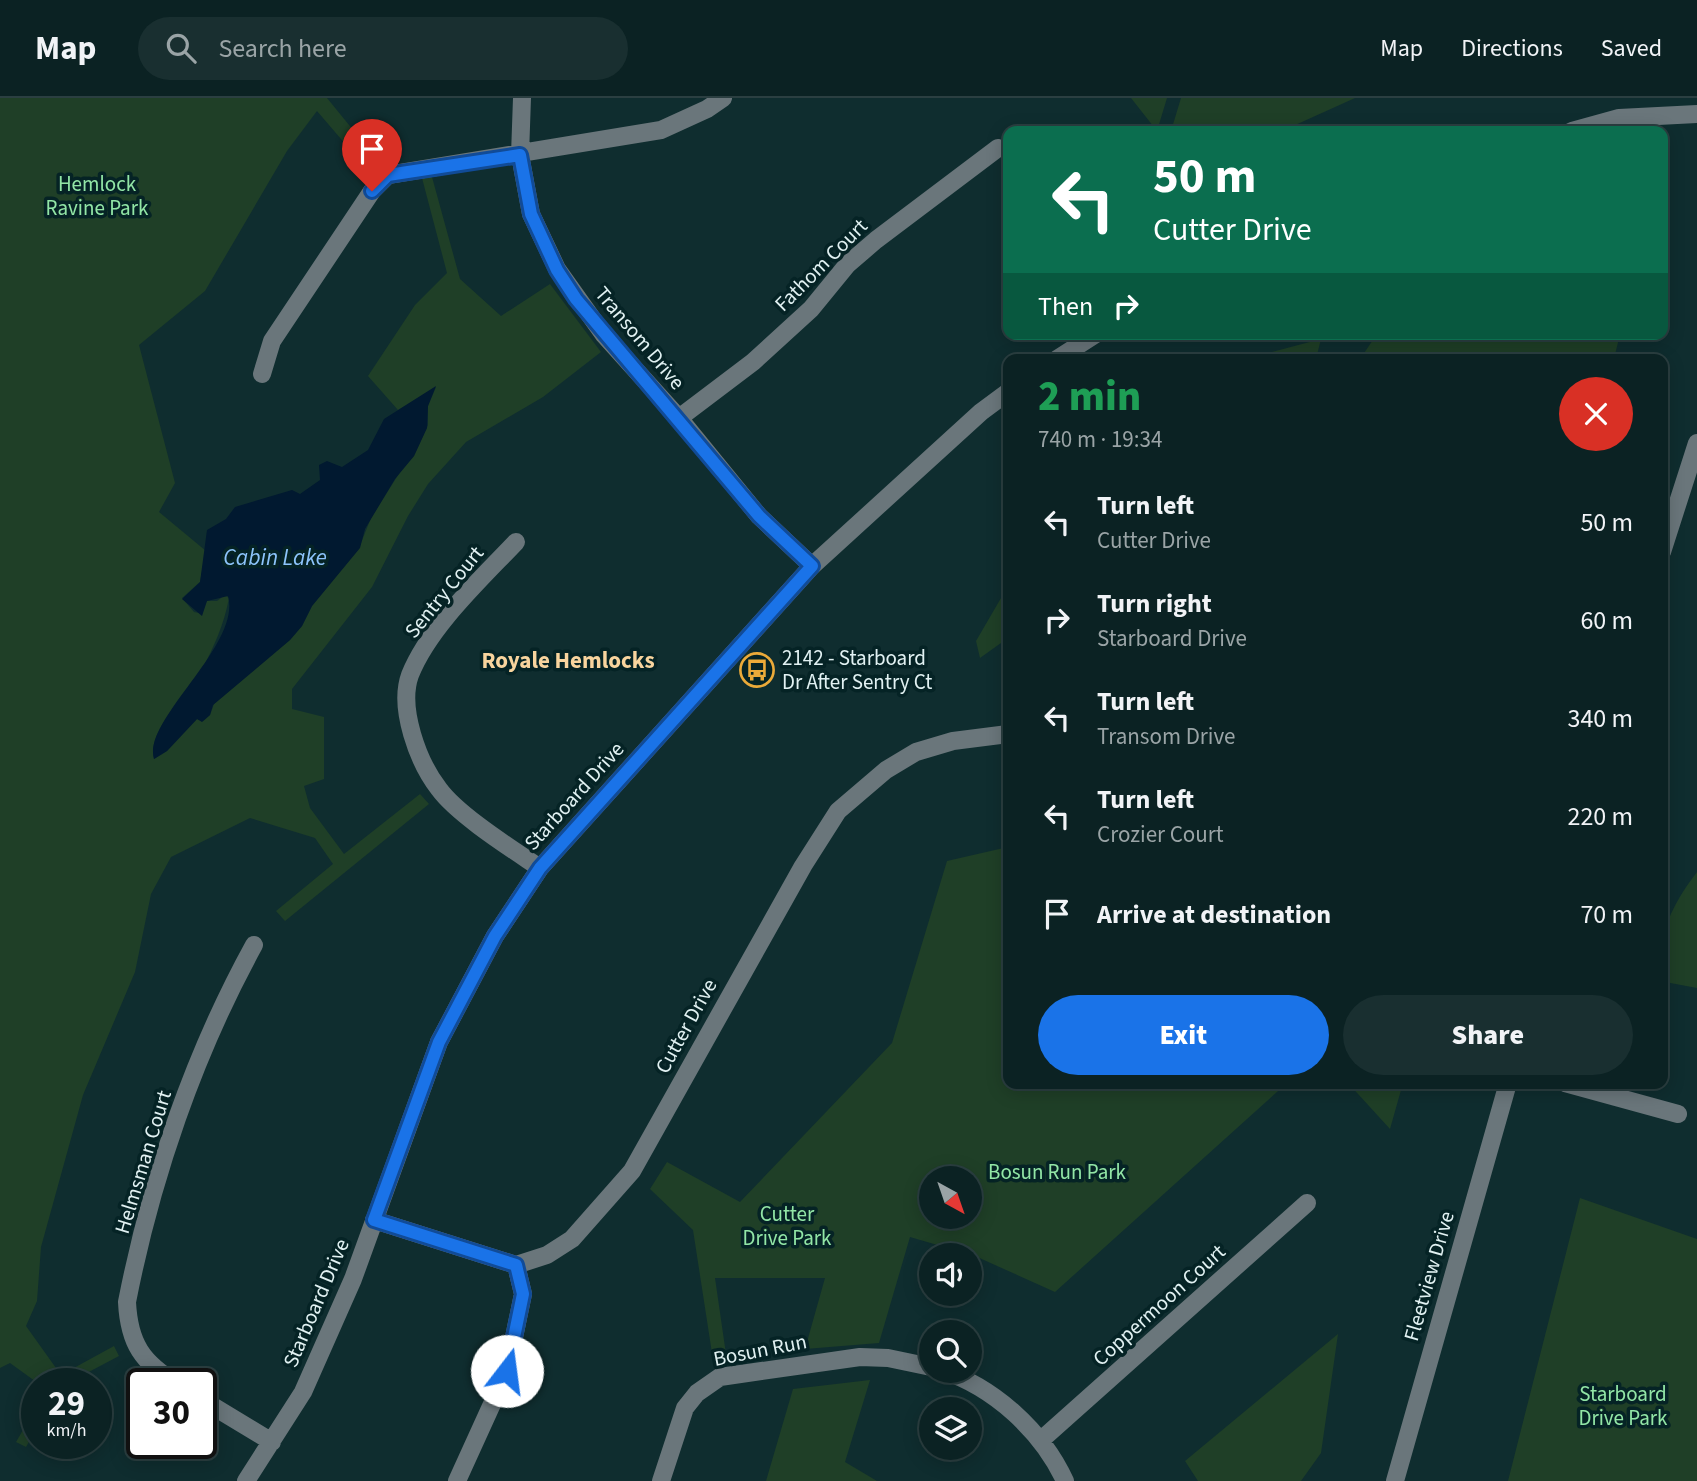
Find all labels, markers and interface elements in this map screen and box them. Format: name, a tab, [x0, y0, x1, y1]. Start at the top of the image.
search box	[138, 17, 628, 80]
text: Map	[35, 25, 96, 72]
icon: search	[162, 29, 200, 67]
text: Search here	[218, 30, 347, 67]
text: Map	[1380, 31, 1423, 66]
text: Directions	[1461, 31, 1563, 66]
text: Saved	[1601, 31, 1662, 66]
pin	[342, 119, 402, 191]
icon: arrive	[353, 130, 391, 168]
text: 50 m	[1153, 142, 1257, 212]
icon: left	[1038, 154, 1129, 245]
park label: Hemlock Ravine Park	[46, 169, 149, 223]
text: Cutter Drive	[1153, 207, 1312, 253]
street label: Fathom Court	[768, 212, 874, 318]
street label: Transom Drive	[588, 280, 692, 396]
icon: right	[1107, 287, 1145, 325]
text: Then	[1038, 288, 1093, 325]
text: 2 min	[1038, 367, 1141, 427]
button: close	[1559, 377, 1633, 451]
text: 740 m · 19:34	[1038, 423, 1162, 456]
text: Turn left	[1097, 487, 1194, 524]
icon: left	[1038, 503, 1076, 541]
text: 50 m	[1580, 504, 1633, 541]
text: Cutter Drive	[1097, 524, 1211, 557]
street label: Sentry Court	[397, 539, 491, 645]
water label: Cabin Lake	[223, 541, 327, 574]
text: Turn right	[1097, 585, 1212, 622]
icon: right	[1038, 601, 1076, 639]
text: 60 m	[1580, 602, 1633, 639]
text: Starboard Drive	[1097, 622, 1247, 655]
place label: 2142 - Starboard Dr After Sentry Ct	[782, 643, 932, 697]
district label: Royale Hemlocks	[481, 644, 655, 677]
bus stop icon: 2142 - Starboard Dr After Sentry Ct	[738, 651, 776, 689]
text: Turn left	[1097, 683, 1194, 720]
icon: left	[1038, 699, 1076, 737]
text: 340 m	[1567, 700, 1633, 737]
text: Transom Drive	[1097, 720, 1236, 753]
street label: Starboard Drive	[517, 735, 631, 857]
text: Turn left	[1097, 781, 1194, 818]
icon: left	[1038, 797, 1076, 835]
text: 220 m	[1567, 798, 1633, 835]
text: Crozier Court	[1097, 818, 1224, 851]
icon: arrive	[1038, 895, 1076, 933]
text: Arrive at destination	[1097, 896, 1331, 933]
text: 70 m	[1580, 896, 1633, 933]
street label: Cutter Drive	[648, 973, 724, 1079]
button: Exit	[1038, 995, 1329, 1075]
button: Share	[1343, 995, 1633, 1075]
street label: Helmsman Court	[107, 1087, 179, 1237]
park label: Bosun Run Park	[988, 1157, 1127, 1187]
north arrow	[919, 1166, 982, 1228]
map controls	[919, 1166, 982, 1460]
park label: Cutter Drive Park	[743, 1199, 832, 1253]
street label: Fleetview Drive	[1396, 1208, 1462, 1344]
street label: Starboard Drive	[275, 1234, 357, 1372]
street label: Coppermoon Court	[1086, 1237, 1232, 1373]
button: sound	[919, 1243, 982, 1306]
button: search	[919, 1320, 982, 1383]
street label: Bosun Run	[711, 1326, 809, 1374]
position arrow	[470, 1334, 544, 1408]
speed limit sign: 30	[126, 1368, 217, 1459]
text: 29	[48, 1379, 85, 1429]
park label: Starboard Drive Park	[1579, 1379, 1668, 1433]
button: layers	[919, 1397, 982, 1460]
text: km/h	[47, 1418, 86, 1443]

